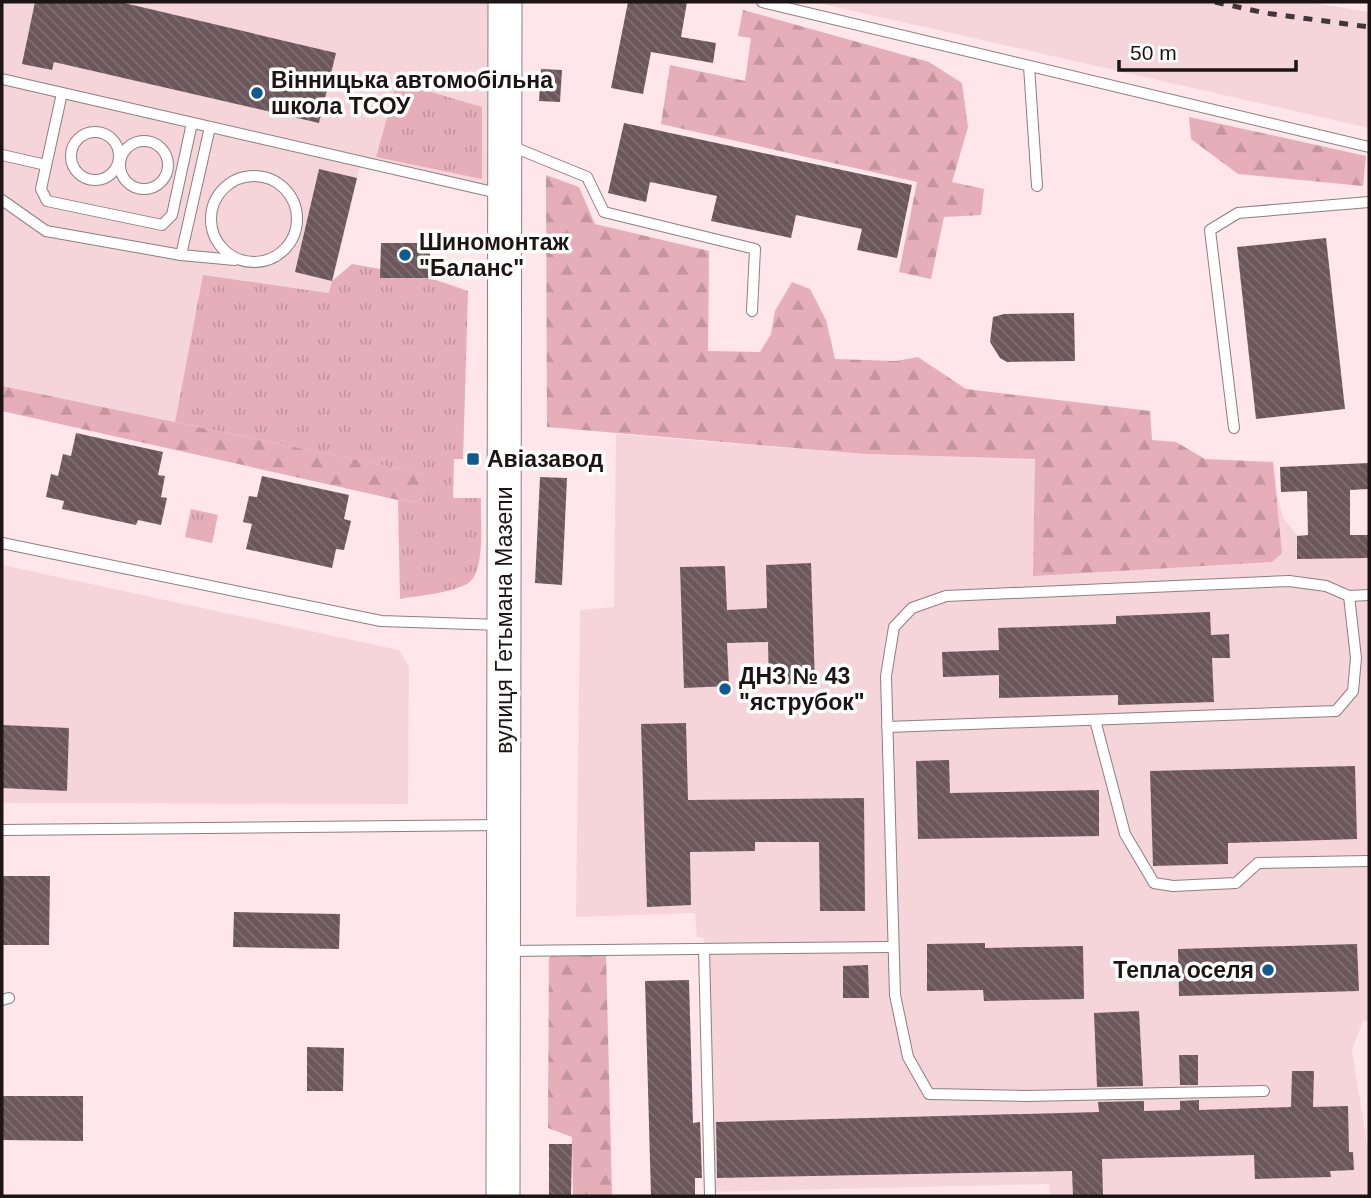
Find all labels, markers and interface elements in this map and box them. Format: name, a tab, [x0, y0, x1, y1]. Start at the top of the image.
scale bar	[1119, 28, 1296, 72]
text: 50 m	[1130, 41, 1177, 64]
place label: Вінницька автомобільна школа ТСОУ	[271, 67, 553, 119]
marker: Вінницька автомобільна школа ТСОУ	[249, 85, 265, 101]
place label: Шиномонтаж "Баланс"	[419, 229, 570, 281]
marker: Шиномонтаж "Баланс"	[397, 247, 413, 263]
place label: Авіазавод	[487, 446, 604, 472]
marker: Авіазавод	[465, 451, 481, 467]
street label: вулиця Гетьмана Мазепи	[491, 486, 517, 754]
place label: ДНЗ № 43 "яструбок"	[739, 663, 865, 715]
marker: ДНЗ № 43 "яструбок"	[717, 681, 733, 697]
place label: Тепла оселя	[1113, 957, 1254, 983]
marker: Тепла оселя	[1260, 962, 1276, 978]

